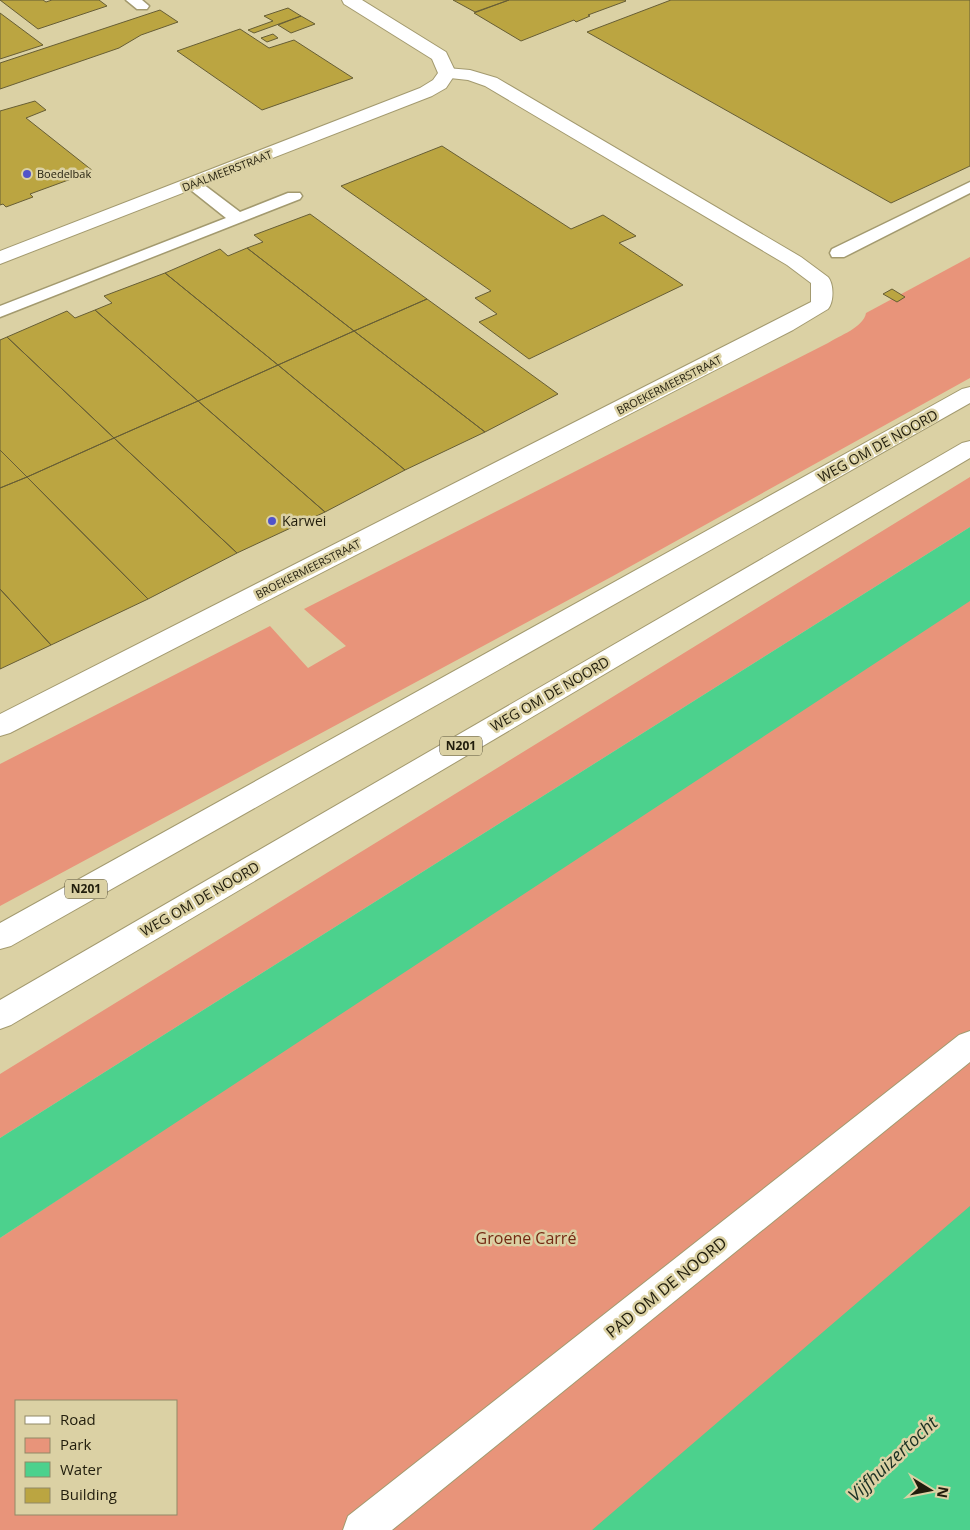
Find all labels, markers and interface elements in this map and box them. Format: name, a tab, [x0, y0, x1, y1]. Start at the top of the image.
street label: DAALMEERSTRAAT	[180, 146, 274, 195]
place label: Boedelbak	[37, 166, 91, 181]
marker: Boedelbak	[21, 168, 33, 180]
street label: BROEKERMEERSTRAAT	[614, 352, 724, 418]
street label: WEG OM DE NOORD	[814, 405, 941, 486]
place label: Karwei	[282, 511, 326, 530]
marker: Karwei	[266, 515, 278, 527]
street label: BROEKERMEERSTRAAT	[253, 536, 363, 602]
street label: WEG OM DE NOORD	[487, 652, 613, 735]
road number: N201	[440, 736, 482, 756]
street label: WEG OM DE NOORD	[137, 857, 263, 940]
road number: N201	[65, 880, 107, 899]
park label: Groene Carré	[476, 1227, 576, 1249]
street label: PAD OM DE NOORD	[601, 1231, 731, 1343]
legend	[15, 1400, 178, 1515]
text: Road	[60, 1409, 96, 1429]
water label: Vijfhuizertocht	[842, 1410, 943, 1506]
text: Park	[60, 1434, 91, 1454]
text: Water	[60, 1459, 102, 1479]
north arrow	[905, 1465, 955, 1515]
text: Building	[60, 1484, 117, 1504]
text: N	[933, 1485, 954, 1500]

